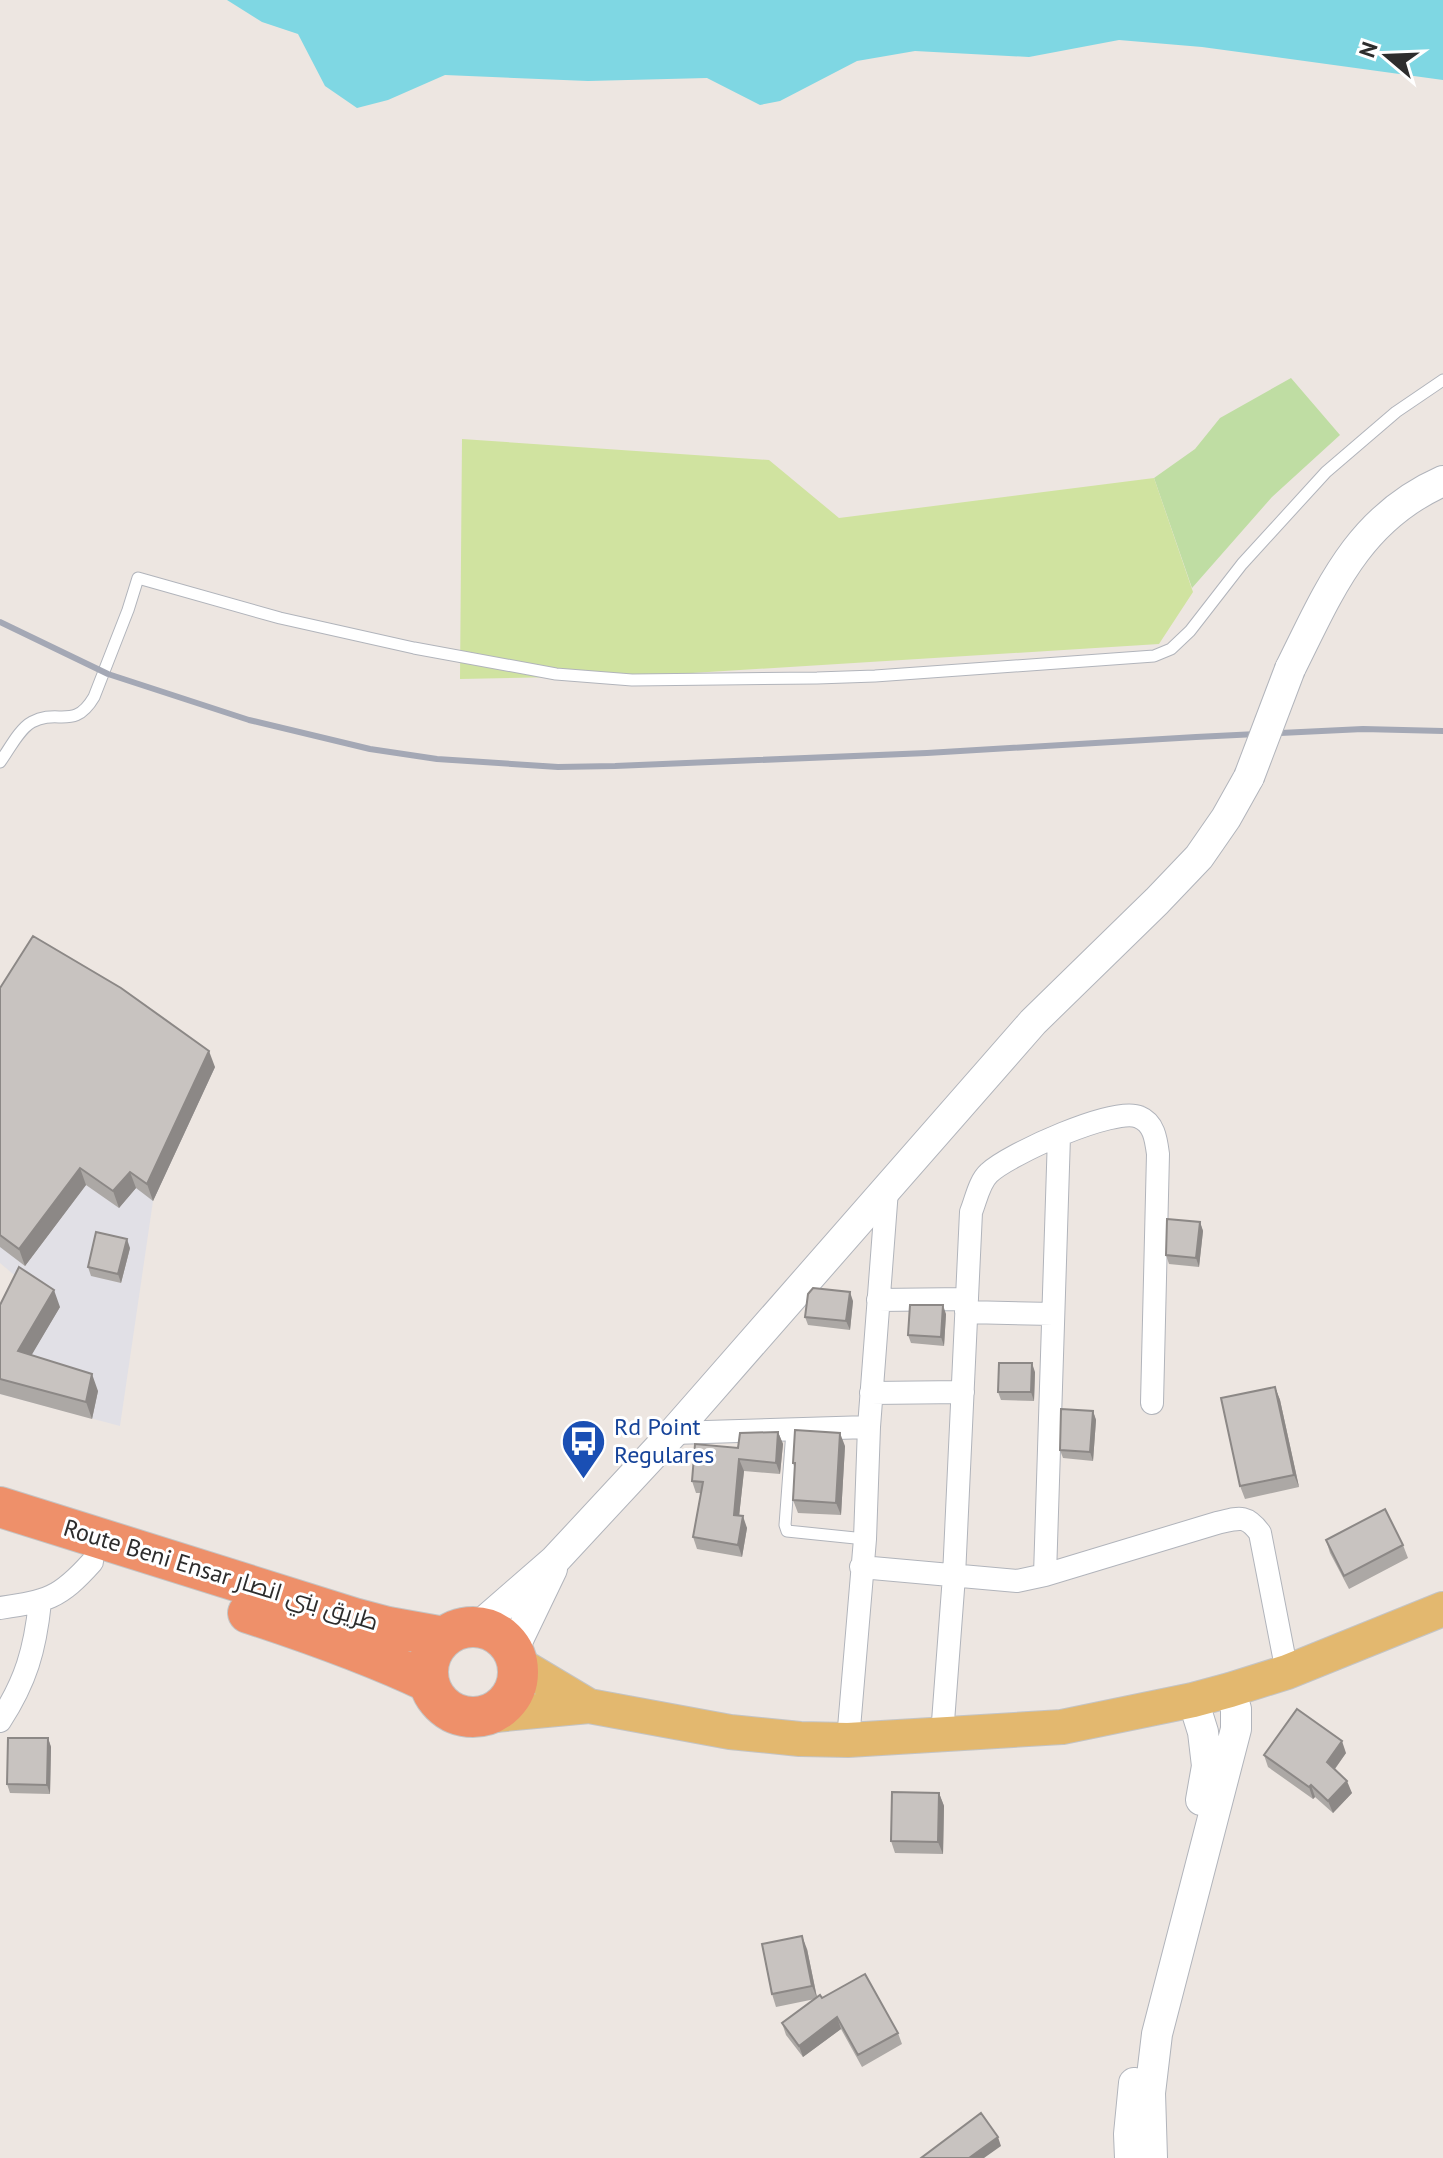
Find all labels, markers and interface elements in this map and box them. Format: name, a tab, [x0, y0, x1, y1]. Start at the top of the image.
north arrow	[1347, 16, 1427, 96]
text: N	[1352, 38, 1384, 61]
place label: Rd Point Regulares	[614, 1411, 714, 1470]
bus stop icon: Rd Point Regulares	[559, 1417, 607, 1480]
street label: Route Beni Ensar طريق بني انصار	[59, 1512, 382, 1641]

